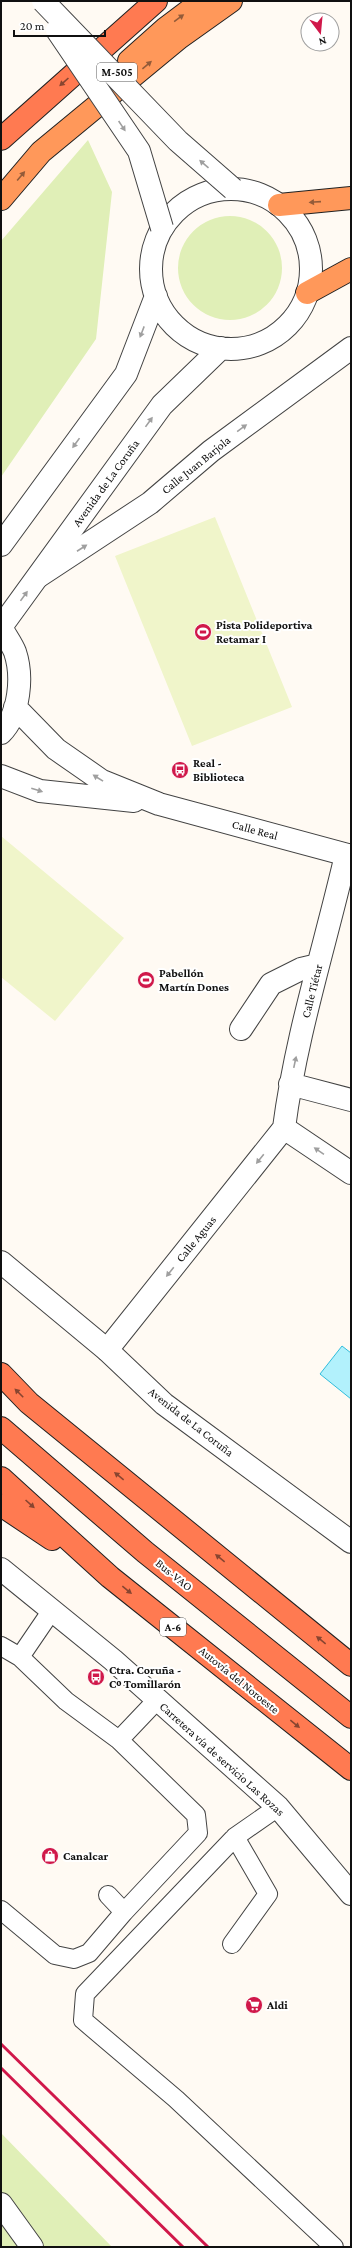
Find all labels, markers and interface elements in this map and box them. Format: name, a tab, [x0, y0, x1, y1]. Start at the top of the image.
scale bar	[14, 12, 105, 38]
north arrow	[300, 12, 340, 52]
one-way arrow	[174, 14, 185, 22]
text: 20 m	[20, 19, 45, 33]
text: N	[317, 35, 328, 49]
one-way arrow	[141, 60, 152, 69]
road number: M-505	[97, 63, 137, 81]
one-way arrow	[59, 78, 69, 87]
one-way arrow	[118, 121, 126, 131]
one-way arrow	[198, 159, 209, 168]
one-way arrow	[16, 171, 25, 180]
one-way arrow	[309, 199, 321, 206]
one-way arrow	[138, 327, 144, 339]
one-way arrow	[145, 417, 153, 428]
one-way arrow	[236, 424, 247, 432]
street label: Calle Juan Barjola	[159, 433, 234, 497]
street label: Avenida de La Coruña	[70, 436, 143, 529]
one-way arrow	[72, 438, 80, 448]
one-way arrow	[77, 544, 87, 552]
one-way arrow	[20, 590, 28, 601]
place label: Pista Polideportiva Retamar I	[216, 618, 312, 646]
sports icon: Pista Polideportiva Retamar I	[193, 622, 213, 642]
place label: Real - Biblioteca	[193, 756, 244, 784]
bus stop icon: Real - Biblioteca	[170, 760, 190, 780]
one-way arrow	[92, 774, 104, 781]
one-way arrow	[32, 787, 44, 793]
street label: Calle Real	[231, 817, 279, 843]
street label: Calle Tiétar	[299, 962, 326, 1019]
place label: Pabellón Martín Dones	[159, 966, 229, 994]
sports icon: Pabellón Martín Dones	[136, 970, 156, 990]
one-way arrow	[292, 1056, 298, 1068]
one-way arrow	[313, 1148, 324, 1155]
one-way arrow	[256, 1154, 265, 1165]
street label: Calle Aguas	[173, 1213, 219, 1265]
one-way arrow	[166, 1266, 174, 1277]
street label: Avenida de La Coruña	[146, 1384, 237, 1460]
one-way arrow	[14, 1388, 24, 1398]
one-way arrow	[114, 1472, 125, 1480]
one-way arrow	[25, 1500, 35, 1509]
one-way arrow	[215, 1554, 225, 1563]
street label: Bus-VAO	[153, 1556, 195, 1594]
one-way arrow	[122, 1586, 133, 1595]
road number: A-6	[160, 1618, 186, 1636]
one-way arrow	[315, 1636, 326, 1645]
street label: Autovía del Noroeste	[196, 1643, 282, 1717]
place label: Ctra. Coruña - Cº Tomillarón	[109, 1663, 181, 1691]
bus stop icon: Ctra. Coruña - Cº Tomillarón	[86, 1667, 106, 1687]
street label: Carretera vía de servicio Las Rozas	[157, 1699, 287, 1819]
one-way arrow	[289, 1720, 300, 1728]
shop icon: Canalcar	[40, 1846, 60, 1866]
place label: Canalcar	[63, 1849, 109, 1863]
supermarket icon: Aldi	[244, 1995, 264, 2015]
place label: Aldi	[266, 1998, 288, 2012]

